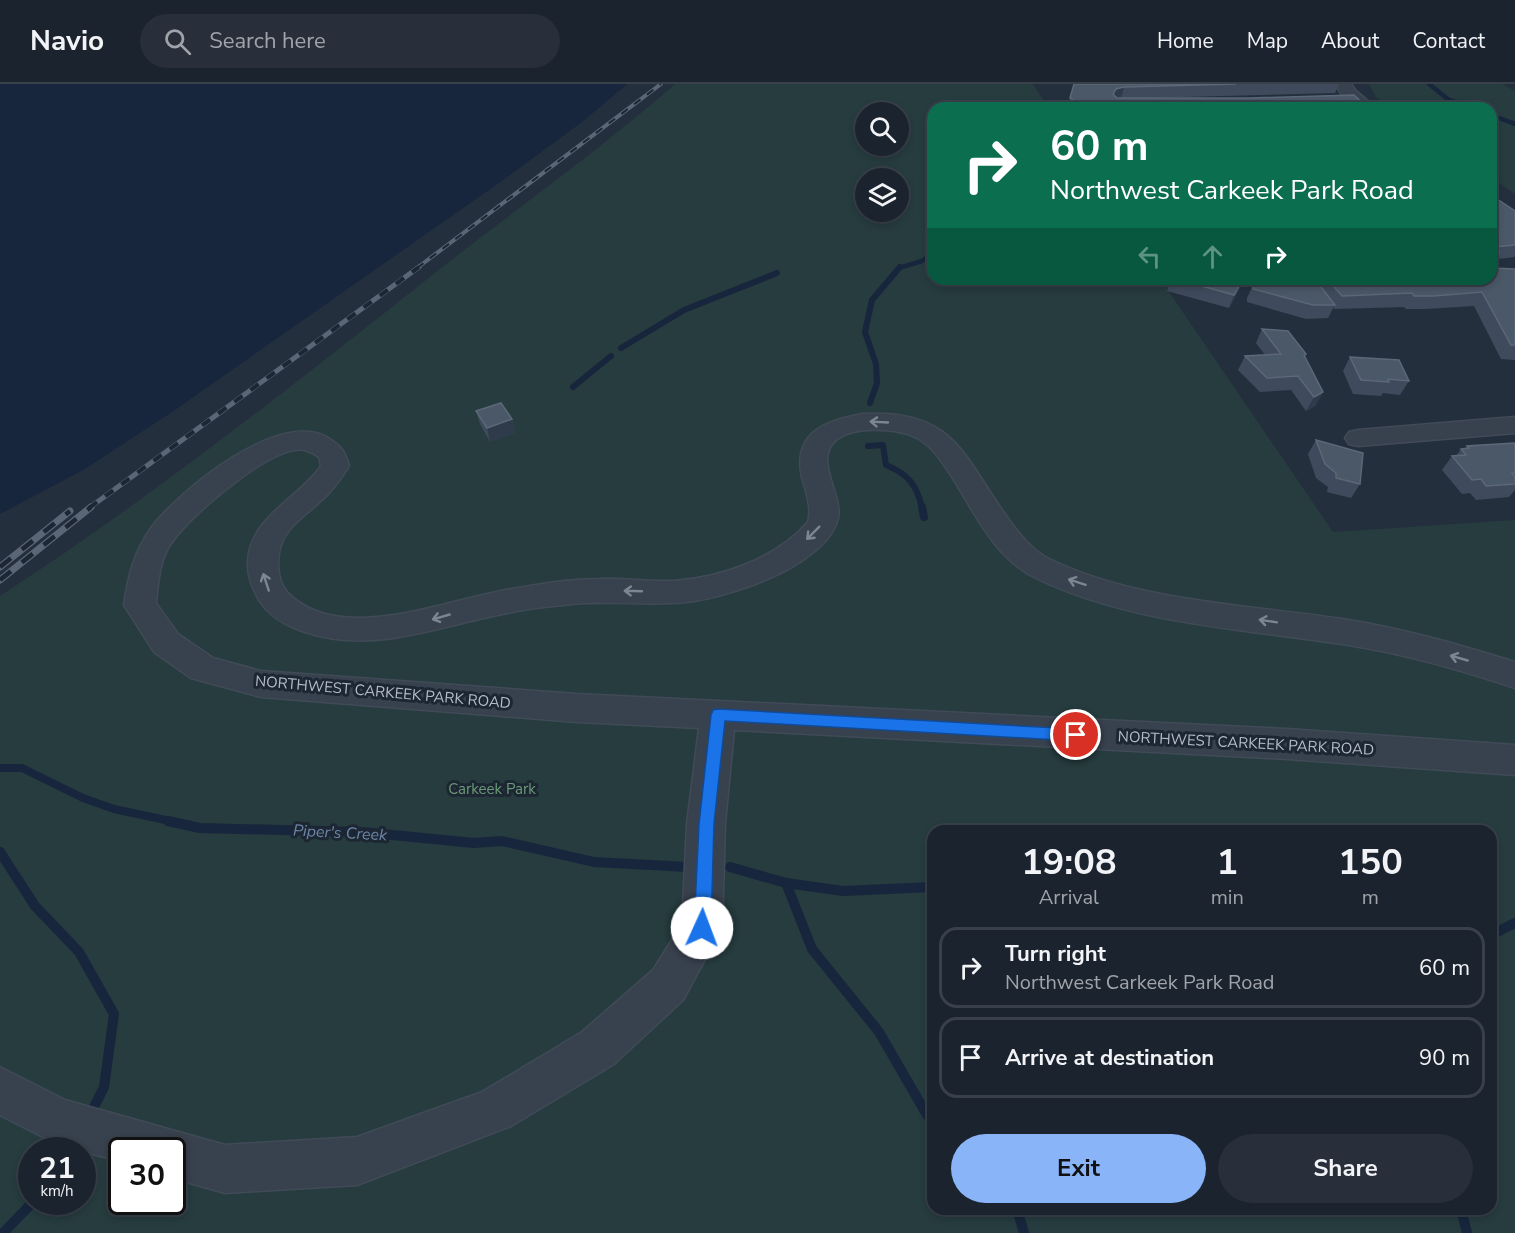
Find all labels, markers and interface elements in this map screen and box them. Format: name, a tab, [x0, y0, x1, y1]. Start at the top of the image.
search box	[140, 14, 560, 68]
text: Navio	[30, 22, 104, 60]
icon: search	[161, 25, 194, 58]
text: Search here	[209, 26, 326, 56]
text: Home	[1157, 27, 1214, 55]
text: Map	[1247, 27, 1288, 55]
text: About	[1321, 27, 1379, 55]
text: Contact	[1412, 27, 1485, 55]
map controls	[855, 102, 909, 222]
button: search	[855, 102, 909, 156]
text: 60 m	[1050, 118, 1149, 175]
icon: right	[951, 126, 1029, 204]
button: layers	[855, 168, 909, 222]
text: Northwest Carkeek Park Road	[1050, 172, 1414, 209]
icon: left	[1133, 240, 1166, 273]
icon: ahead	[1196, 240, 1229, 273]
icon: right	[1259, 240, 1292, 273]
one-way arrow	[870, 416, 890, 427]
one-way arrow	[805, 526, 820, 541]
one-way arrow	[260, 573, 271, 592]
one-way arrow	[1068, 576, 1087, 587]
one-way arrow	[624, 586, 644, 597]
one-way arrow	[432, 611, 451, 623]
one-way arrow	[1259, 616, 1278, 627]
one-way arrow	[1450, 652, 1469, 663]
street label: NORTHWEST CARKEEK PARK ROAD	[254, 671, 512, 713]
pin	[1050, 709, 1101, 760]
icon: arrive	[1059, 718, 1092, 751]
street label: NORTHWEST CARKEEK PARK ROAD	[1117, 726, 1375, 760]
park label: Carkeek Park	[448, 779, 536, 799]
water label: Piper's Creek	[292, 820, 389, 847]
text: 19:08	[1021, 838, 1117, 887]
text: 1	[1216, 838, 1238, 887]
text: 150	[1338, 838, 1403, 887]
text: Arrival	[1039, 884, 1099, 911]
text: min	[1211, 884, 1244, 911]
text: m	[1362, 884, 1379, 911]
position arrow	[670, 896, 734, 960]
text: Turn right	[1005, 939, 1106, 969]
icon: right	[954, 951, 987, 984]
text: 60 m	[1419, 953, 1470, 983]
text: Northwest Carkeek Park Road	[1005, 969, 1275, 996]
icon: arrive	[954, 1041, 987, 1074]
text: Arrive at destination	[1005, 1043, 1214, 1073]
text: 90 m	[1419, 1043, 1470, 1073]
button: Exit	[951, 1134, 1206, 1203]
button: Share	[1218, 1134, 1473, 1203]
speed limit sign: 30	[108, 1137, 186, 1215]
text: 21	[39, 1148, 75, 1189]
text: km/h	[40, 1181, 74, 1201]

